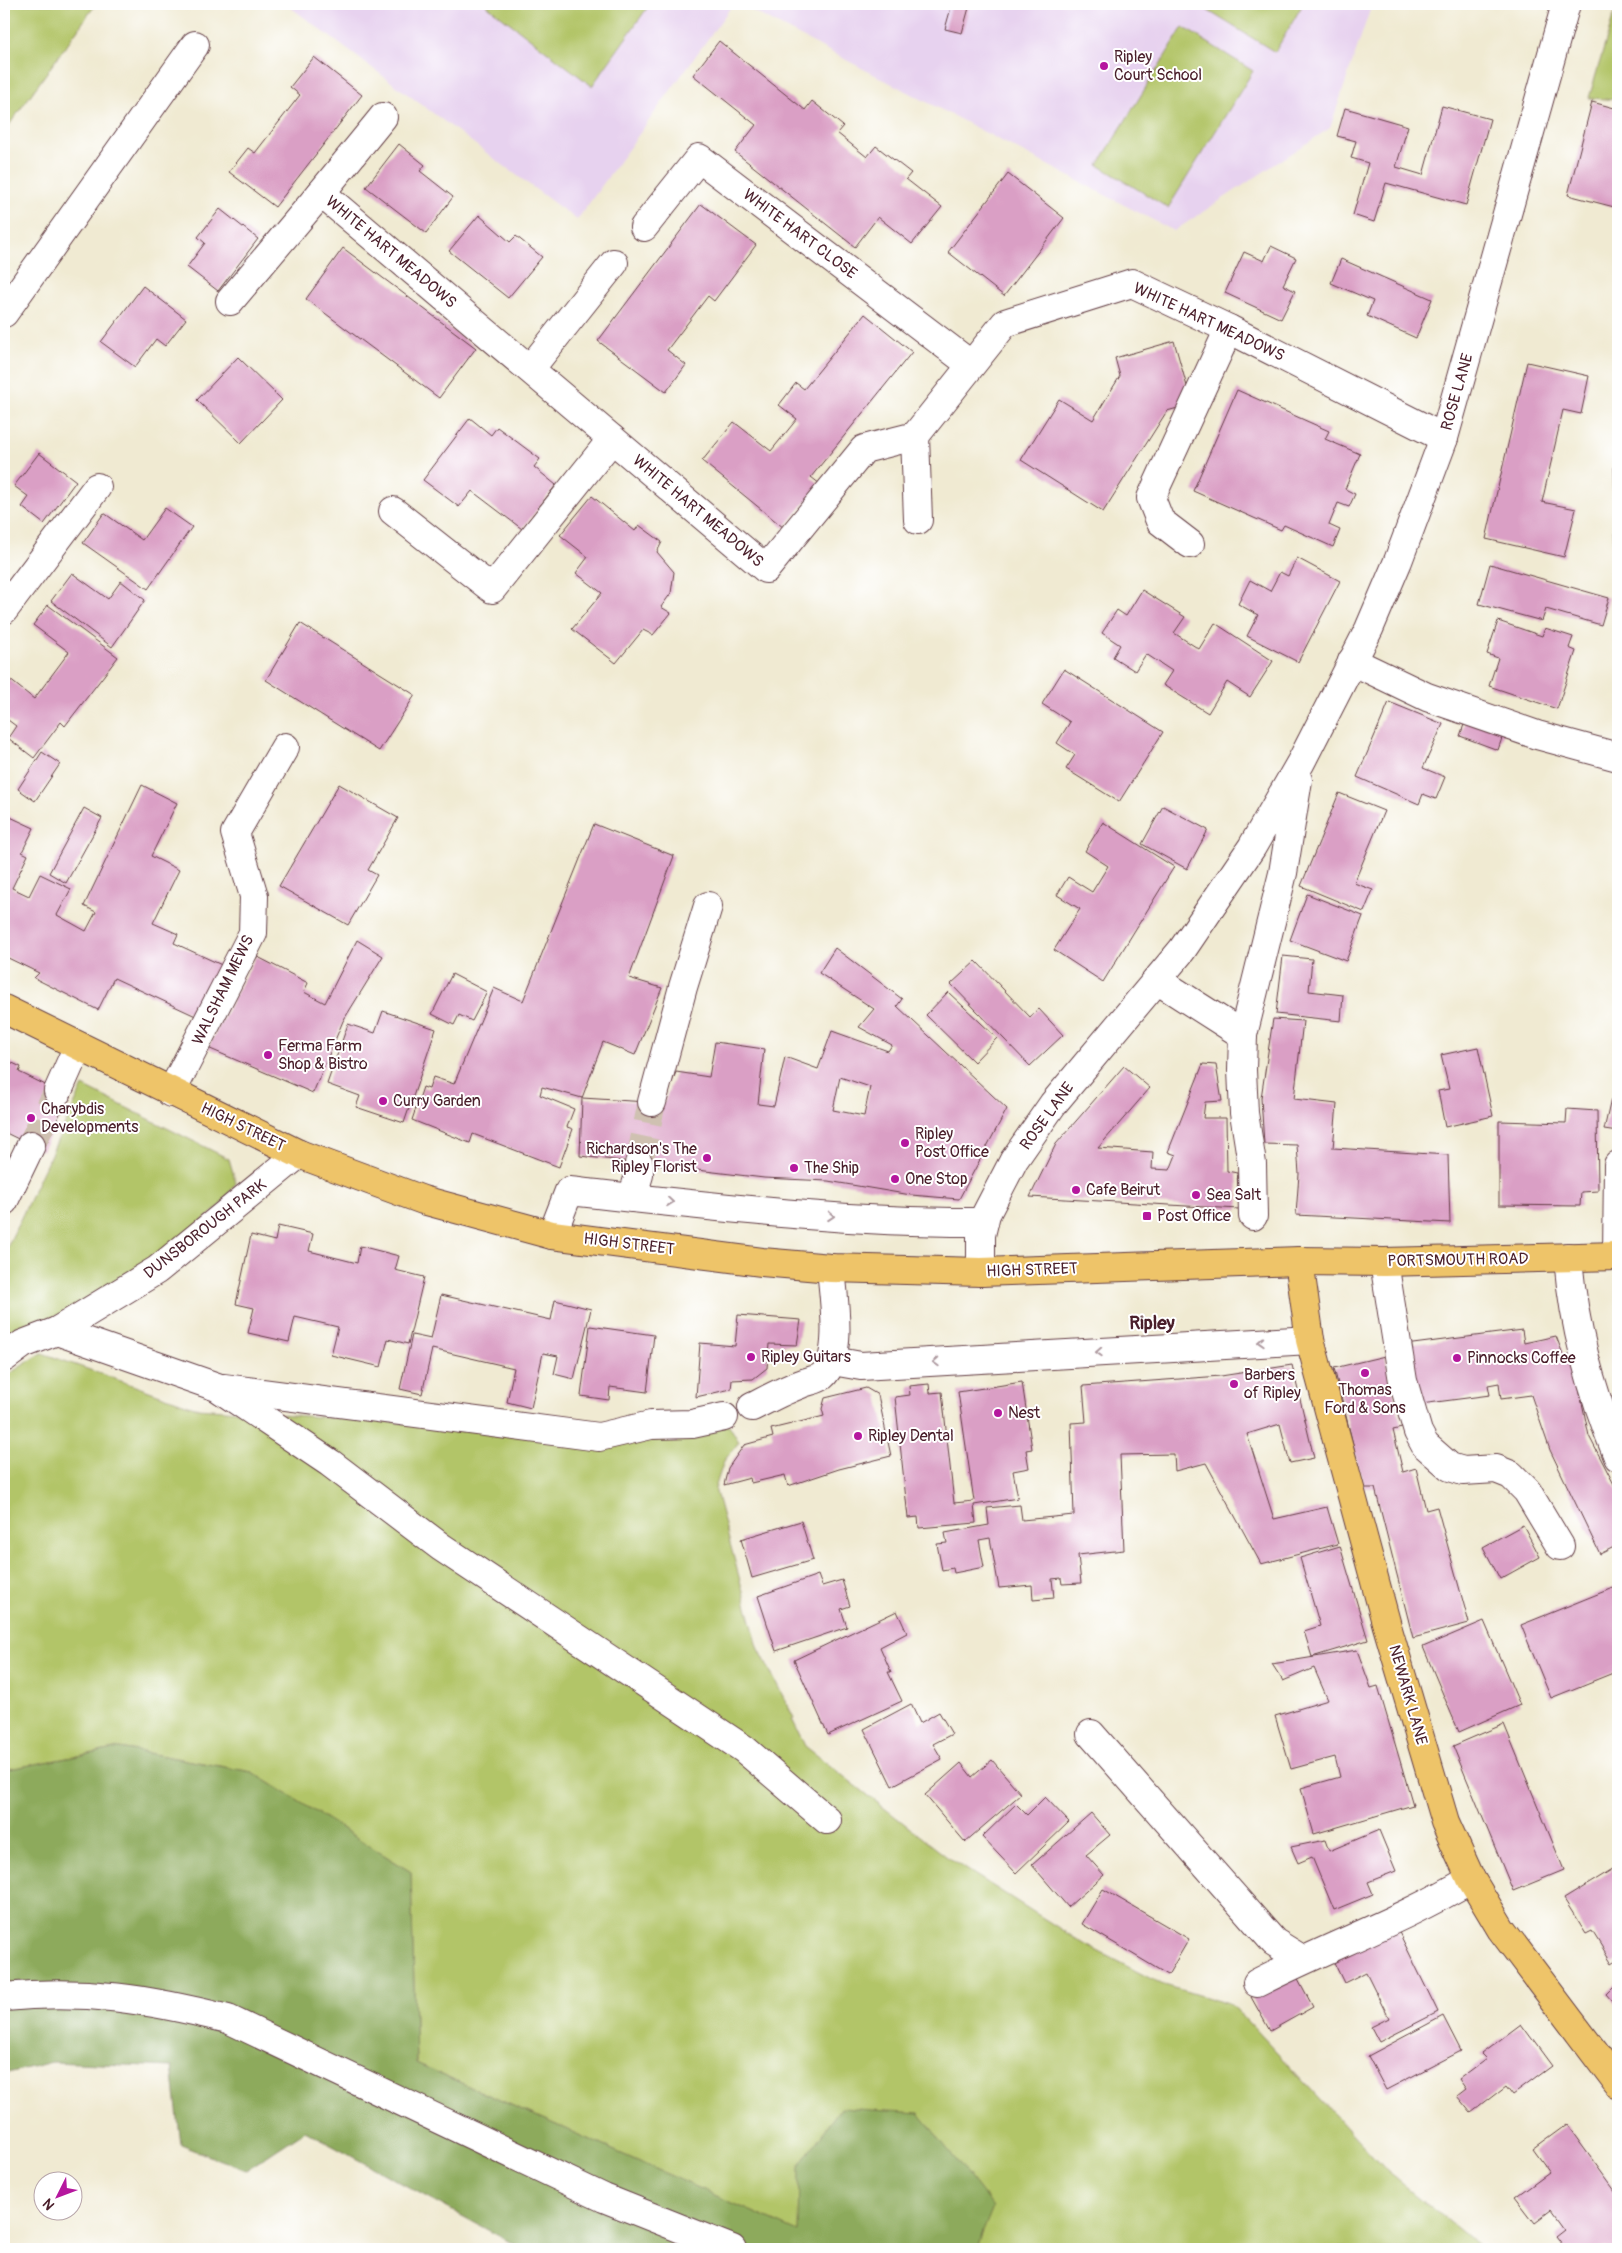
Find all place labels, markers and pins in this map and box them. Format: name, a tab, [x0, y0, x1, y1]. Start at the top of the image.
place label: Ripley Court School	[1114, 47, 1202, 85]
marker: Ripley Court School	[1098, 60, 1110, 72]
place label: Ferma Farm Shop & Bistro	[278, 1036, 368, 1074]
marker: Ferma Farm Shop & Bistro	[262, 1049, 274, 1061]
place label: Curry Garden	[393, 1091, 481, 1111]
marker: Curry Garden	[377, 1095, 389, 1107]
place label: Charybdis Developments	[41, 1099, 138, 1137]
marker: Charybdis Developments	[25, 1112, 37, 1124]
place label: Ripley Post Office	[915, 1124, 989, 1162]
marker: Ripley Post Office	[899, 1137, 911, 1149]
place label: Richardson's The Ripley Florist	[586, 1139, 698, 1177]
marker: Richardson's The Ripley Florist	[701, 1152, 713, 1164]
place label: The Ship	[804, 1158, 859, 1178]
marker: The Ship	[788, 1162, 800, 1174]
place label: One Stop	[905, 1169, 968, 1189]
marker: One Stop	[889, 1173, 901, 1185]
place label: Cafe Beirut	[1086, 1180, 1161, 1200]
marker: Cafe Beirut	[1070, 1184, 1082, 1196]
place label: Sea Salt	[1206, 1185, 1262, 1205]
marker: Sea Salt	[1190, 1189, 1202, 1201]
place label: Post Office	[1157, 1206, 1231, 1226]
marker: Post Office	[1141, 1210, 1153, 1222]
place label: Ripley Guitars	[761, 1347, 851, 1367]
place label: Pinnocks Coffee	[1467, 1348, 1576, 1368]
marker: Ripley Guitars	[745, 1351, 757, 1363]
marker: Pinnocks Coffee	[1451, 1352, 1463, 1364]
place label: Barbers of Ripley	[1244, 1365, 1301, 1403]
marker: Thomas Ford & Sons	[1359, 1367, 1371, 1379]
marker: Barbers of Ripley	[1228, 1378, 1240, 1390]
place label: Thomas Ford & Sons	[1324, 1380, 1406, 1418]
place label: Nest	[1008, 1403, 1041, 1423]
marker: Nest	[992, 1407, 1004, 1419]
place label: Ripley Dental	[868, 1426, 954, 1446]
marker: Ripley Dental	[852, 1430, 864, 1442]

